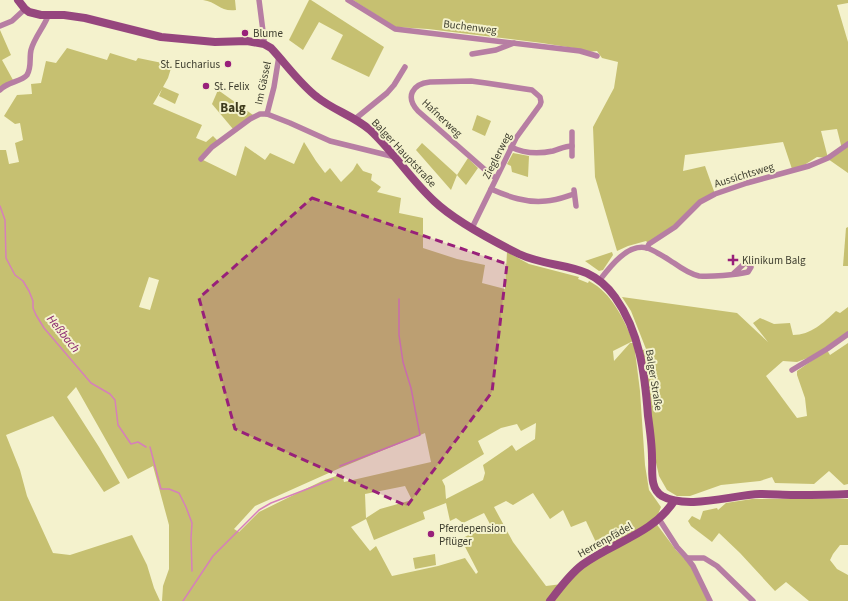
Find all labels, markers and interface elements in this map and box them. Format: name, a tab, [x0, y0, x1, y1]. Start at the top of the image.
street label: Buchenweg	[442, 16, 498, 38]
place label: Blume	[253, 26, 283, 41]
marker: Blume	[240, 28, 250, 38]
place label: St. Eucharius	[160, 57, 220, 72]
marker: St. Eucharius	[223, 59, 233, 69]
street label: Im Gässel	[251, 60, 275, 106]
place label: St. Felix	[214, 79, 250, 94]
marker: St. Felix	[201, 81, 211, 91]
street label: Hafnerweg	[419, 95, 466, 141]
district label: Balg	[220, 99, 246, 117]
street label: Balger Hauptstraße	[368, 115, 440, 191]
street label: Zieglerweg	[479, 130, 515, 182]
street label: Aussichtsweg	[712, 159, 776, 191]
place label: Klinikum Balg	[742, 253, 806, 268]
marker: Klinikum Balg	[727, 254, 739, 266]
water label: Heßbach	[42, 311, 84, 357]
street label: Balger Straße	[642, 348, 666, 412]
street label: Herrenpfädel	[575, 519, 635, 561]
place label: Pferdepension Pflüger	[439, 521, 506, 549]
marker: Pferdepension Pflüger	[426, 529, 436, 539]

